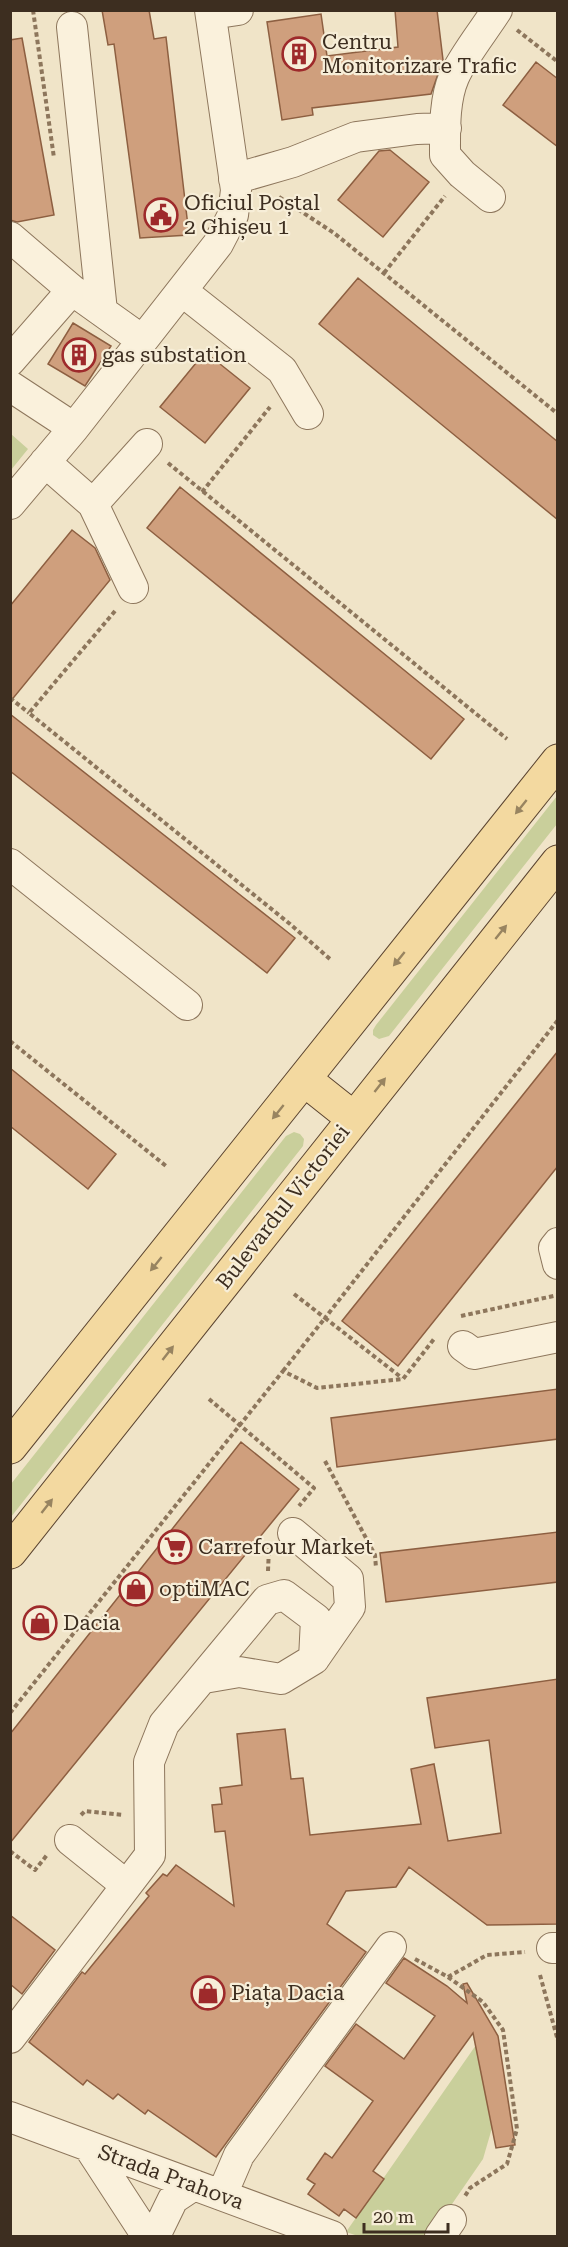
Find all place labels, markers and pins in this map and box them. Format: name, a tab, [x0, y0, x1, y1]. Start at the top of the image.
place label: Centru Monitorizare Trafic	[322, 30, 517, 78]
building icon: Centru Monitorizare Trafic	[281, 36, 317, 72]
place label: Oficiul Poștal 2 Ghișeu 1	[184, 191, 320, 241]
public building icon: Oficiul Poștal 2 Ghișeu 1	[143, 197, 179, 233]
building icon: gas substation	[61, 337, 97, 373]
place label: gas substation	[102, 343, 247, 367]
supermarket icon: Carrefour Market	[157, 1529, 193, 1565]
place label: Carrefour Market	[198, 1535, 373, 1559]
shop icon: optiMAC	[118, 1571, 154, 1607]
place label: optiMAC	[159, 1577, 250, 1601]
shop icon: Dacia	[22, 1605, 58, 1641]
place label: Dacia	[63, 1611, 121, 1635]
shop icon: Piața Dacia	[190, 1975, 226, 2011]
place label: Piața Dacia	[231, 1981, 345, 2007]

